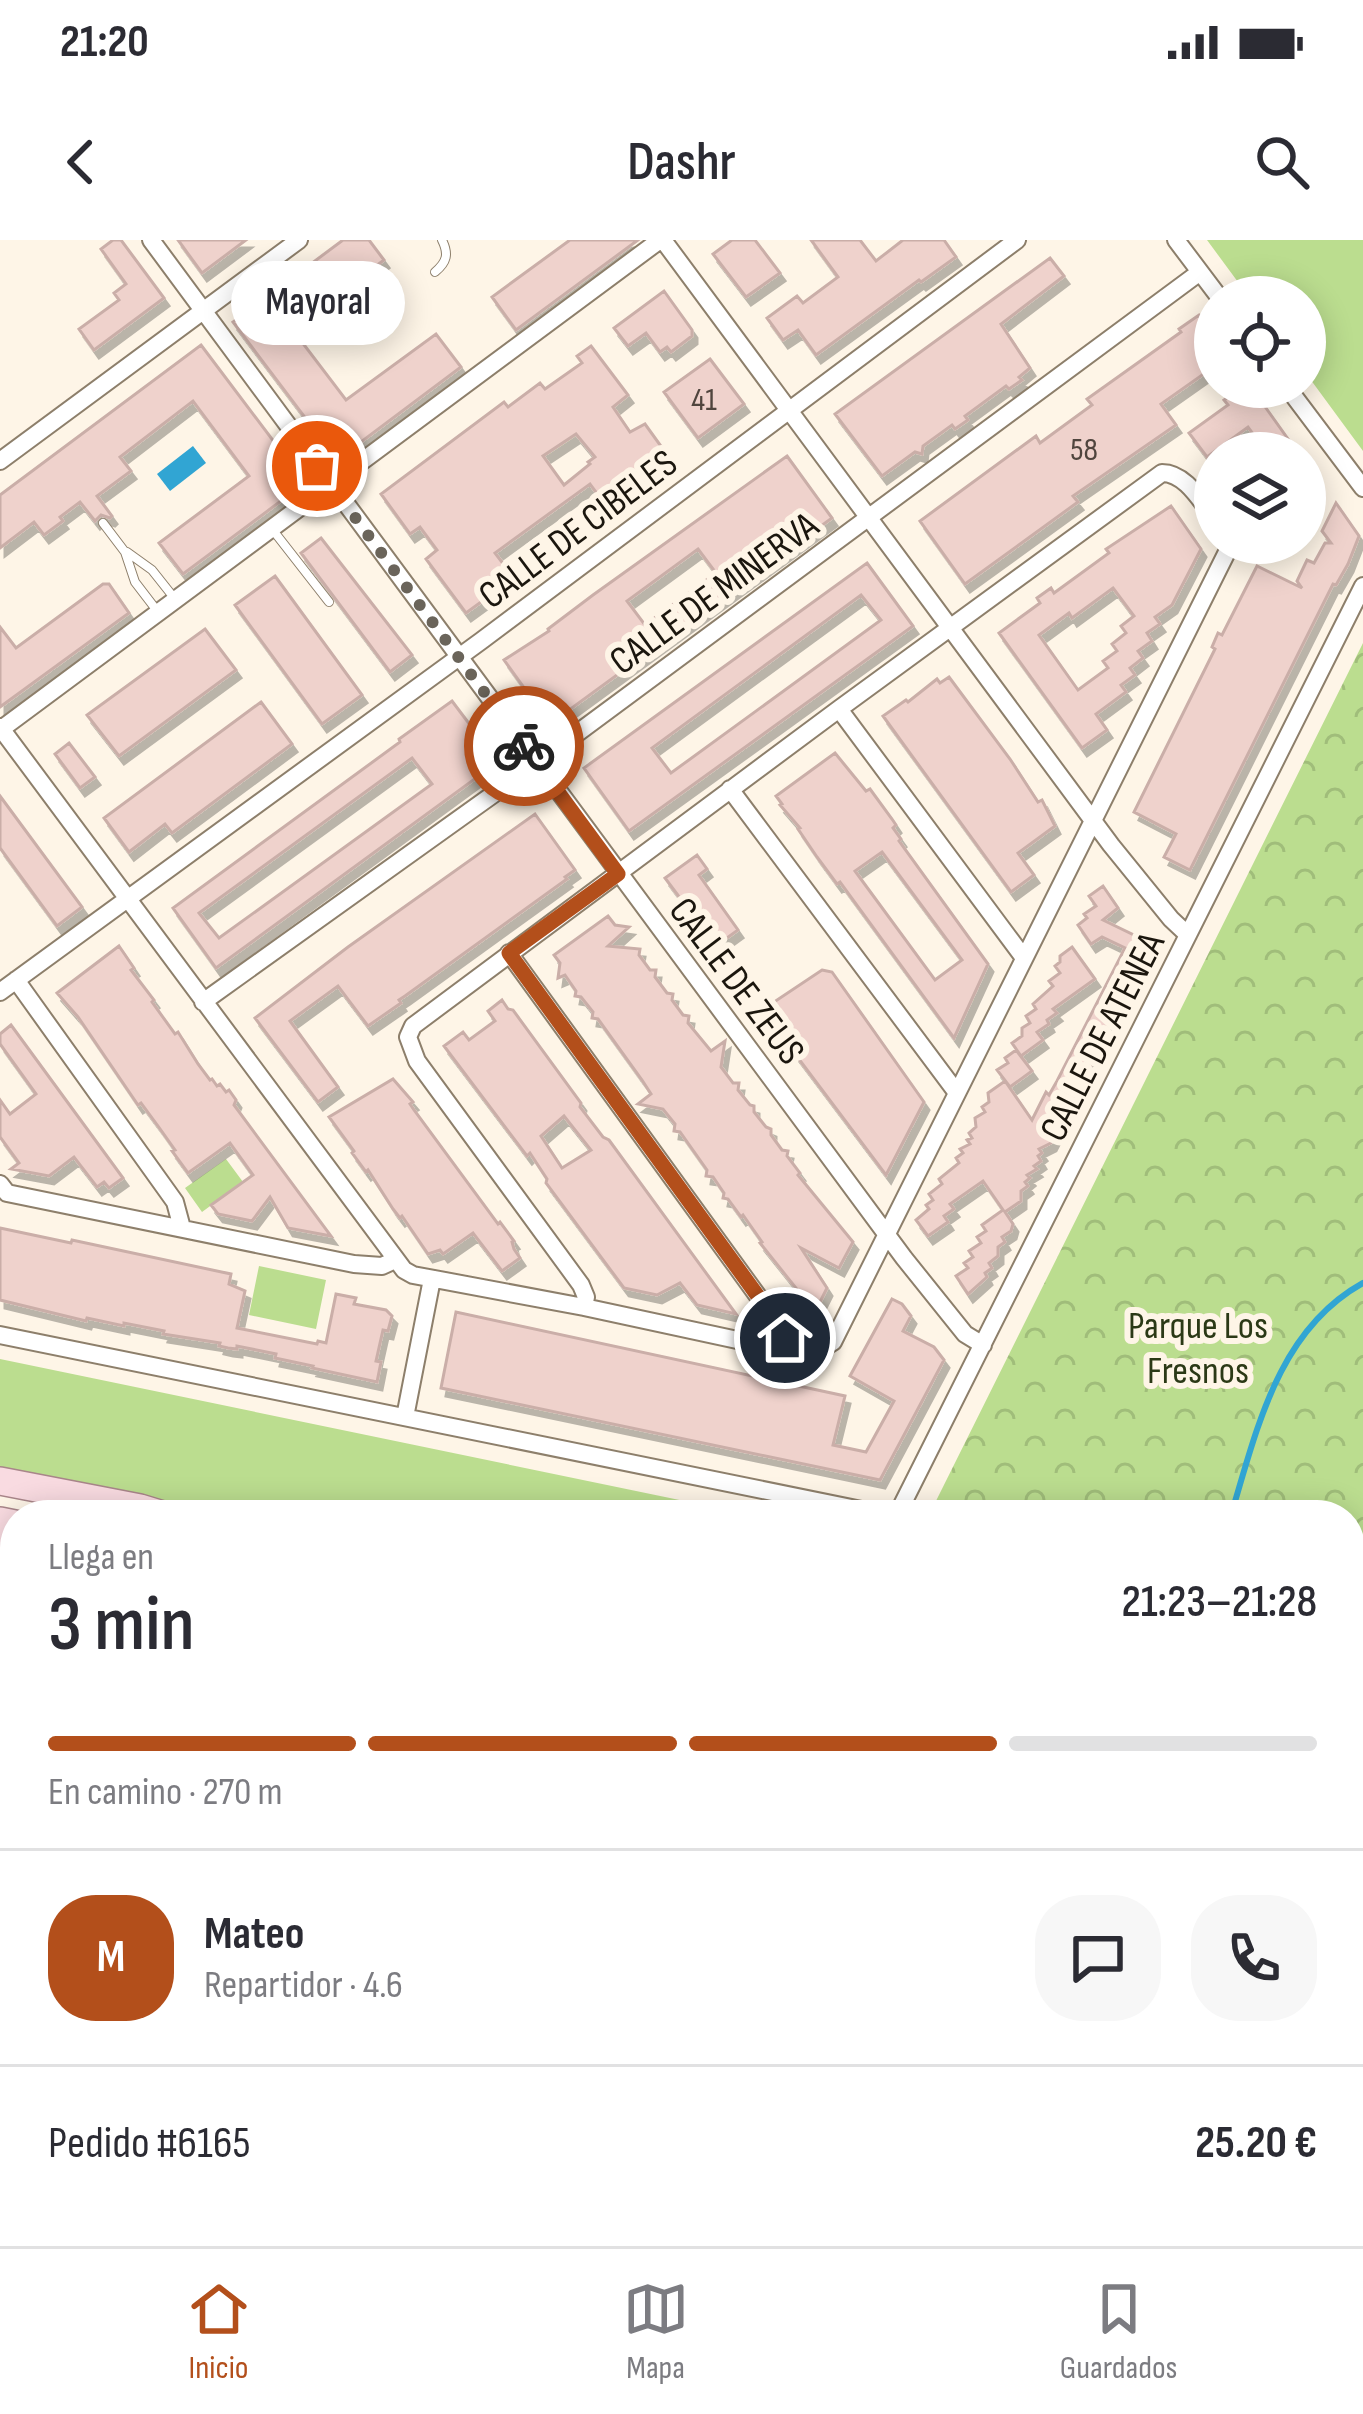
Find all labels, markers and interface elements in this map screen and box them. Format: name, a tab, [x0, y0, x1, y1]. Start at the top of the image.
text: 21:20	[60, 15, 149, 70]
icon: back	[48, 129, 114, 195]
icon: search	[1249, 129, 1315, 195]
text: Dashr	[627, 130, 736, 195]
callout: Mayoral	[230, 262, 404, 346]
map controls	[1194, 276, 1326, 564]
button: locate	[1194, 276, 1326, 408]
text: Mayoral	[265, 279, 371, 326]
house number: 41	[691, 380, 717, 420]
pin	[266, 415, 368, 517]
house number: 58	[1070, 430, 1098, 470]
button: layers	[1194, 432, 1326, 564]
icon: bag	[284, 433, 350, 499]
street label: CALLE DE CIBELES	[470, 440, 687, 620]
street label: CALLE DE MINERVA	[601, 502, 828, 685]
courier	[464, 686, 584, 806]
icon: bike	[491, 713, 557, 779]
street label: CALLE DE ZEUS	[658, 889, 814, 1074]
street label: CALLE DE ATENEA	[1031, 925, 1176, 1149]
pin	[734, 1287, 836, 1389]
park label: Parque Los Fresnos	[1128, 1303, 1268, 1395]
icon: home	[752, 1305, 818, 1371]
text: Llega en	[48, 1534, 154, 1581]
text: 21:23–21:28	[1121, 1575, 1317, 1630]
text: 3 min	[48, 1579, 195, 1672]
text: En camino · 270 m	[48, 1769, 283, 1816]
button: chat	[1035, 1895, 1161, 2021]
button: phone	[1191, 1895, 1317, 2021]
text: Mateo	[204, 1907, 304, 1962]
text: M	[97, 1930, 125, 1985]
text: Repartidor · 4.6	[204, 1962, 403, 2009]
text: Pedido #6165	[48, 2116, 251, 2171]
text: 25.20 €	[1195, 2116, 1317, 2171]
tab: Inicio	[186, 2276, 252, 2388]
tab: Mapa	[623, 2276, 689, 2388]
tab: Guardados	[1060, 2276, 1177, 2388]

